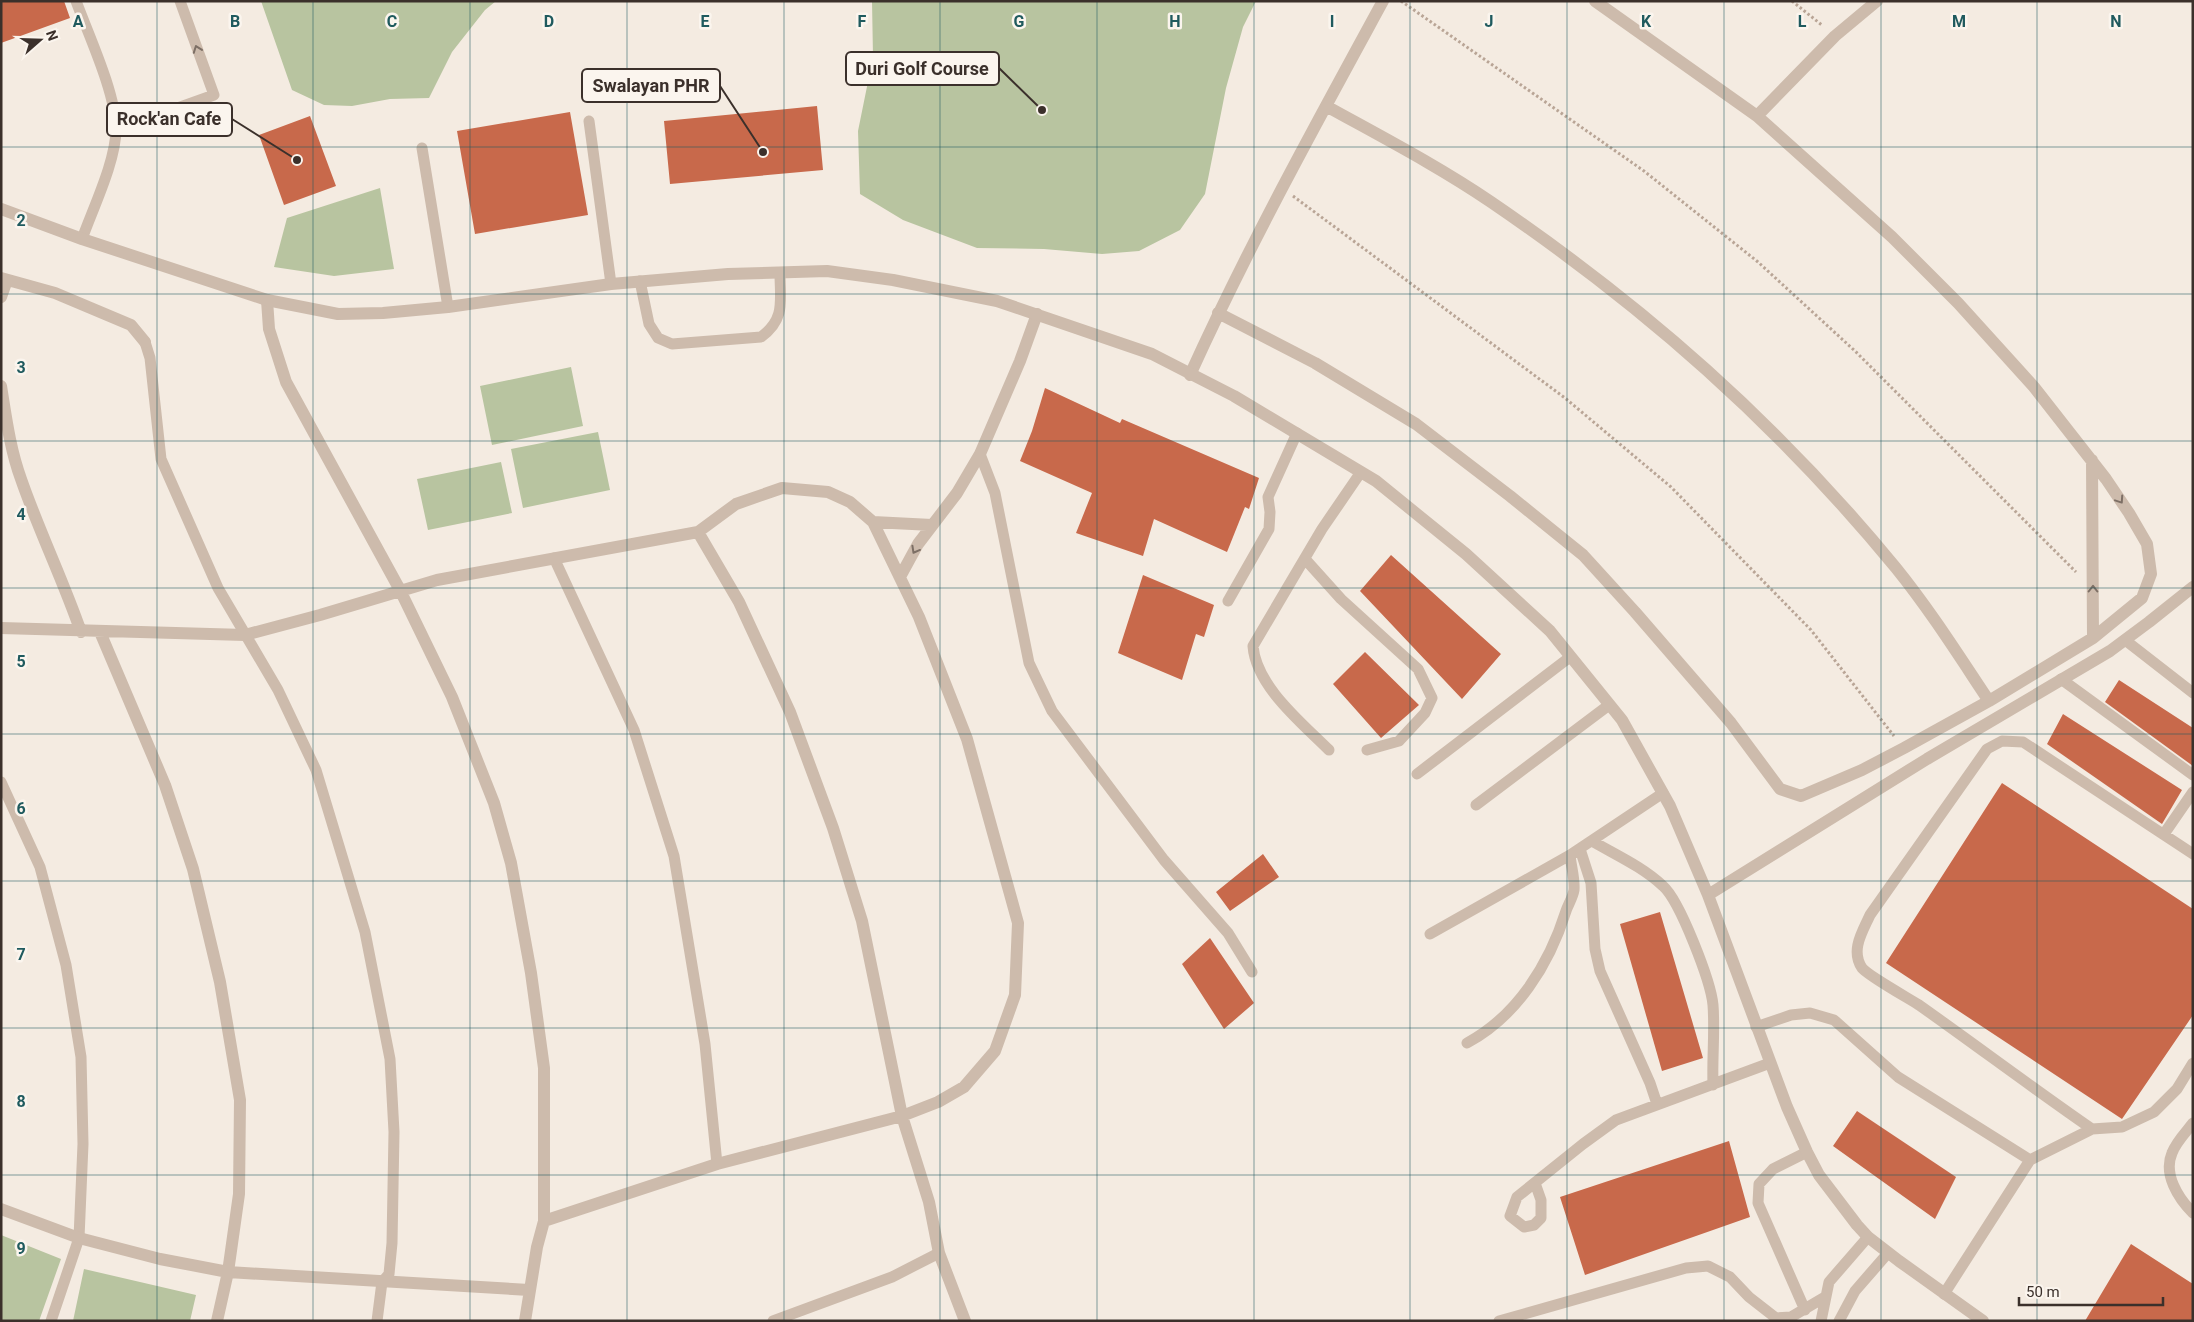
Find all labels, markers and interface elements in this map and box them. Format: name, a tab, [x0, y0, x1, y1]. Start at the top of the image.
text: A	[73, 12, 84, 31]
text: B	[230, 12, 240, 31]
text: C	[387, 12, 397, 31]
text: D	[544, 12, 554, 31]
text: E	[701, 12, 710, 31]
text: F	[858, 12, 867, 31]
text: G	[1014, 12, 1025, 31]
text: H	[1169, 12, 1181, 31]
text: I	[1330, 12, 1334, 31]
text: J	[1485, 12, 1493, 31]
text: K	[1641, 12, 1652, 31]
text: L	[1798, 12, 1807, 31]
text: M	[1952, 12, 1966, 31]
text: N	[2110, 12, 2122, 31]
north arrow	[15, 15, 65, 65]
text: N	[43, 28, 61, 43]
one-way arrow	[193, 45, 203, 53]
callout: Duri Golf Course	[846, 52, 999, 85]
text: Duri Golf Course	[855, 58, 989, 79]
callout: Swalayan PHR	[582, 69, 720, 102]
text: Swalayan PHR	[592, 75, 710, 96]
callout: Rock'an Cafe	[107, 103, 232, 136]
text: Rock'an Cafe	[117, 108, 222, 129]
text: 2	[16, 211, 26, 230]
text: 3	[16, 358, 26, 377]
one-way arrow	[2114, 494, 2123, 504]
text: 4	[16, 505, 26, 524]
one-way arrow	[911, 545, 921, 554]
one-way arrow	[2088, 585, 2098, 592]
text: 5	[16, 652, 26, 671]
text: 6	[16, 799, 26, 818]
text: 7	[16, 945, 26, 964]
text: 8	[16, 1092, 26, 1111]
text: 9	[16, 1239, 26, 1258]
scale bar	[2019, 1274, 2163, 1306]
text: 50 m	[2026, 1283, 2060, 1301]

